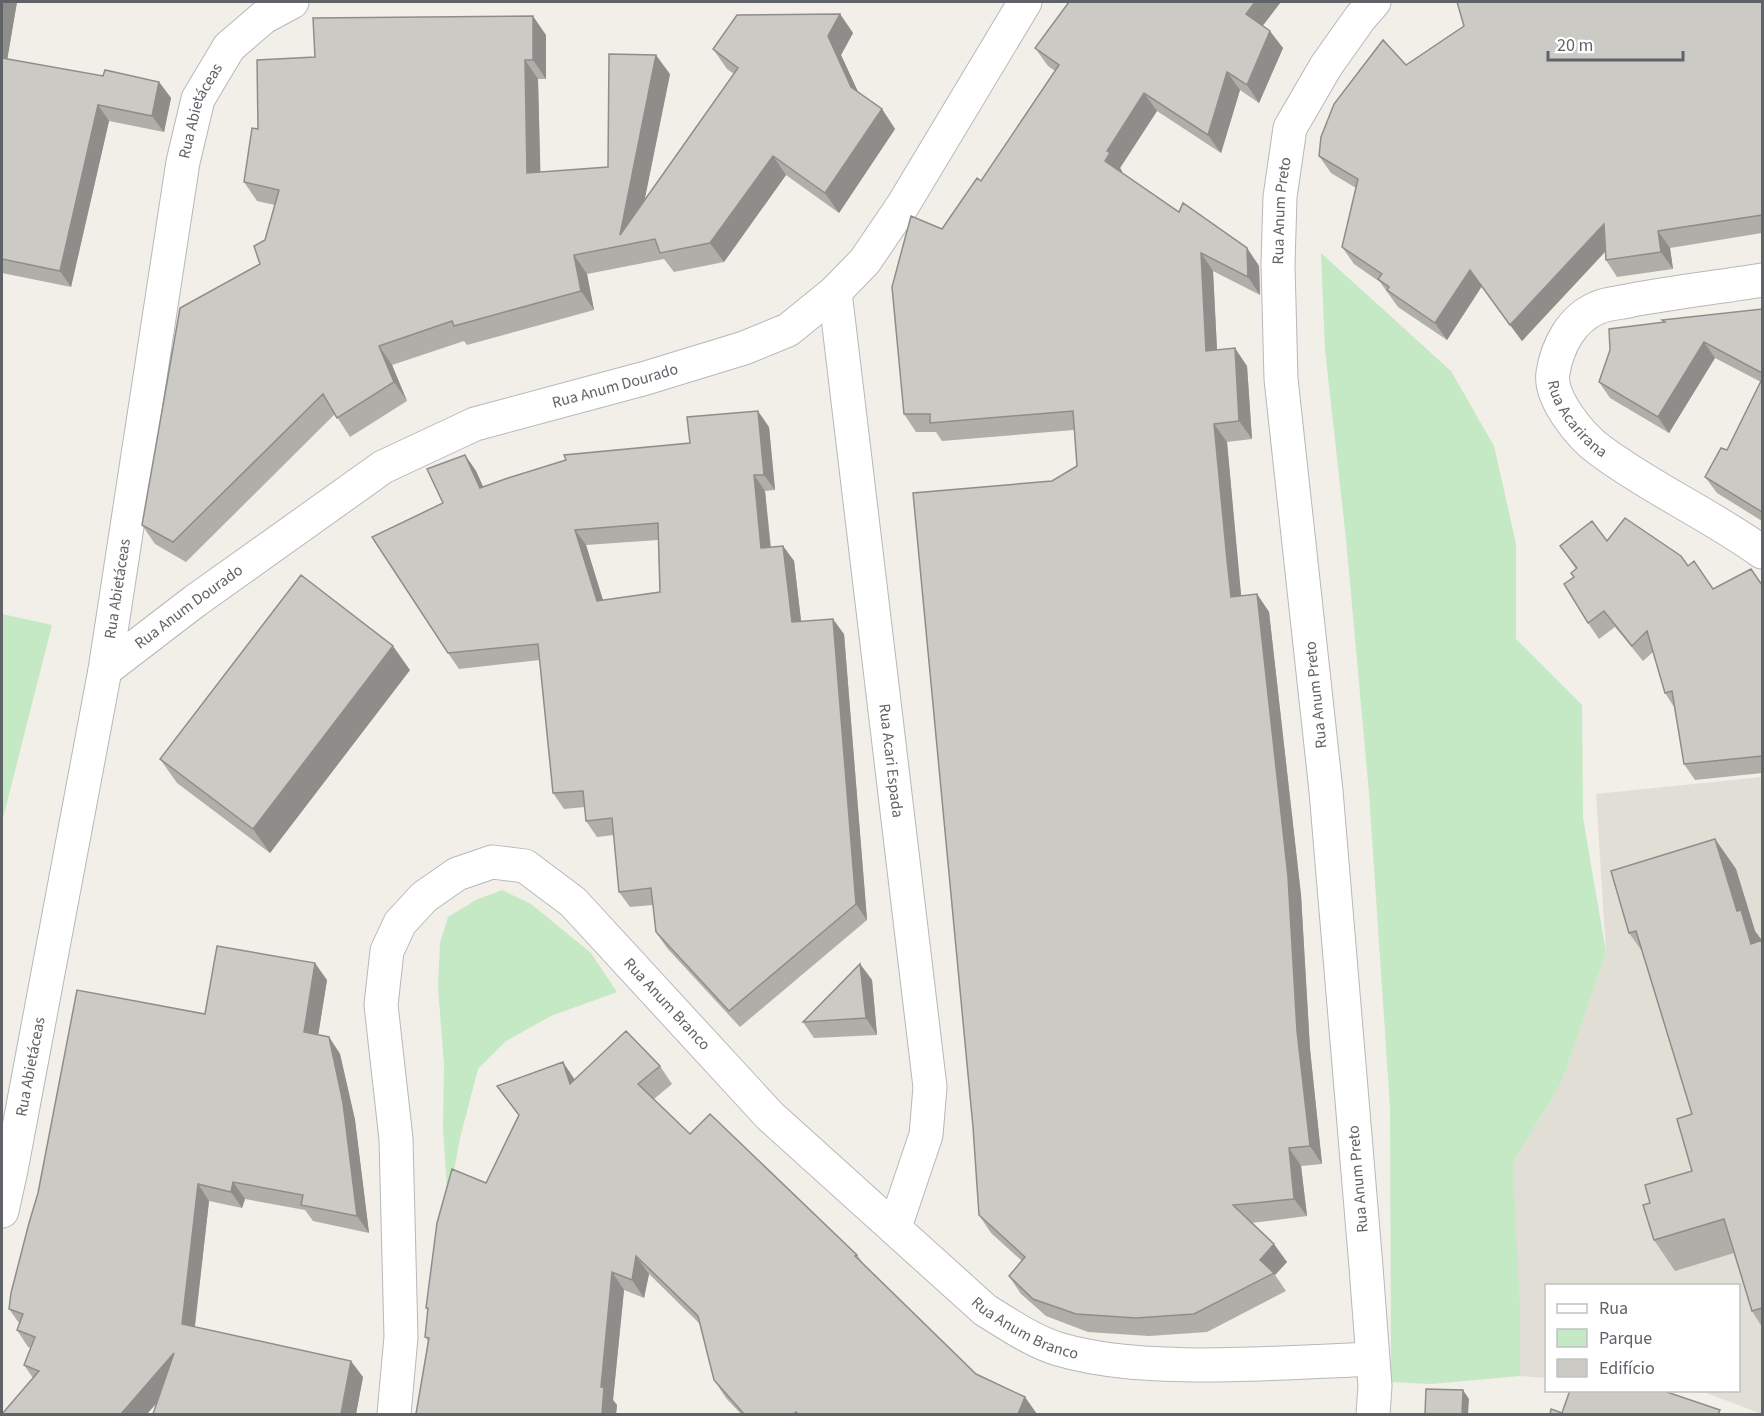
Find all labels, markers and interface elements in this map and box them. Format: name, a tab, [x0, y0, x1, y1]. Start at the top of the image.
scale bar	[1548, 24, 1683, 62]
text: 20 m	[1557, 33, 1593, 58]
street label: Rua Abietáceas	[173, 59, 228, 161]
street label: Rua Anum Preto	[1267, 155, 1297, 265]
street label: Rua Anum Dourado	[550, 358, 681, 414]
street label: Rua Acarirana	[1542, 378, 1612, 463]
street label: Rua Abietáceas	[99, 537, 136, 640]
street label: Rua Anum Dourado	[130, 559, 247, 654]
street label: Rua Anum Preto	[1299, 640, 1333, 750]
street label: Rua Acari Espada	[873, 702, 909, 819]
street label: Rua Anum Branco	[619, 953, 715, 1055]
street label: Rua Abietáceas	[10, 1015, 51, 1118]
street label: Rua Anum Preto	[1342, 1124, 1374, 1234]
legend	[1545, 1284, 1740, 1392]
street label: Rua Anum Branco	[966, 1292, 1081, 1365]
text: Rua	[1599, 1296, 1628, 1321]
text: Parque	[1599, 1326, 1652, 1351]
text: Edifício	[1599, 1356, 1655, 1381]

